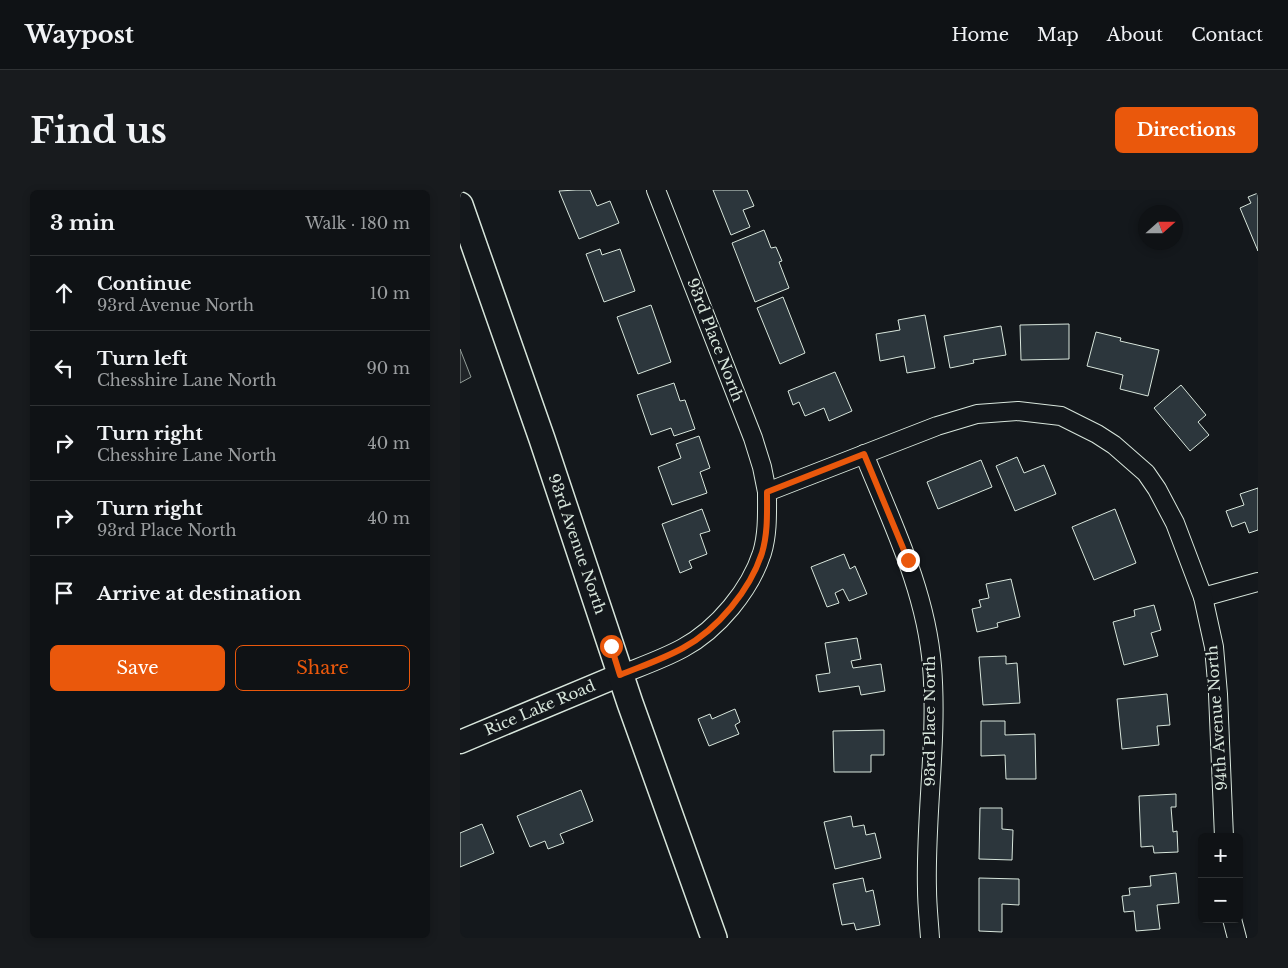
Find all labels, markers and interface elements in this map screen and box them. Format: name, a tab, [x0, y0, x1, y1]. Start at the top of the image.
text: Waypost	[25, 20, 134, 49]
text: Home	[951, 24, 1009, 46]
text: Map	[1037, 24, 1079, 46]
text: About	[1107, 24, 1163, 46]
text: Contact	[1191, 24, 1263, 46]
button: Directions	[1115, 107, 1258, 153]
text: Find us	[30, 109, 167, 152]
north arrow	[1138, 205, 1183, 250]
text: 3 min	[50, 210, 115, 236]
text: Walk · 180 m	[305, 213, 410, 233]
text: Continue	[97, 272, 192, 295]
street label: 93rd Place North	[683, 275, 748, 404]
icon: ahead	[50, 279, 78, 307]
text: 10 m	[370, 283, 410, 303]
text: 93rd Avenue North	[97, 295, 254, 315]
text: Turn left	[97, 347, 188, 370]
icon: left	[50, 354, 78, 382]
text: 90 m	[367, 358, 410, 378]
text: Chesshire Lane North	[97, 370, 277, 390]
text: Turn right	[97, 422, 203, 445]
icon: right	[50, 429, 78, 457]
text: 40 m	[367, 433, 410, 453]
text: Chesshire Lane North	[97, 445, 277, 465]
street label: 93rd Avenue North	[545, 471, 610, 617]
text: Turn right	[97, 497, 203, 520]
icon: right	[50, 504, 78, 532]
text: 40 m	[367, 508, 410, 528]
text: 93rd Place North	[97, 520, 237, 540]
route end	[897, 549, 920, 572]
icon: arrive	[50, 579, 78, 607]
text: Arrive at destination	[97, 582, 301, 605]
route start	[600, 635, 623, 658]
button: Save	[50, 645, 225, 691]
button: Share	[235, 645, 410, 691]
street label: 94th Avenue North	[1202, 645, 1231, 791]
street label: 93rd Place North	[920, 656, 939, 786]
street label: Rice Lake Road	[482, 676, 598, 739]
map controls	[1198, 833, 1243, 923]
button: +	[1198, 833, 1243, 878]
button: −	[1198, 878, 1243, 923]

